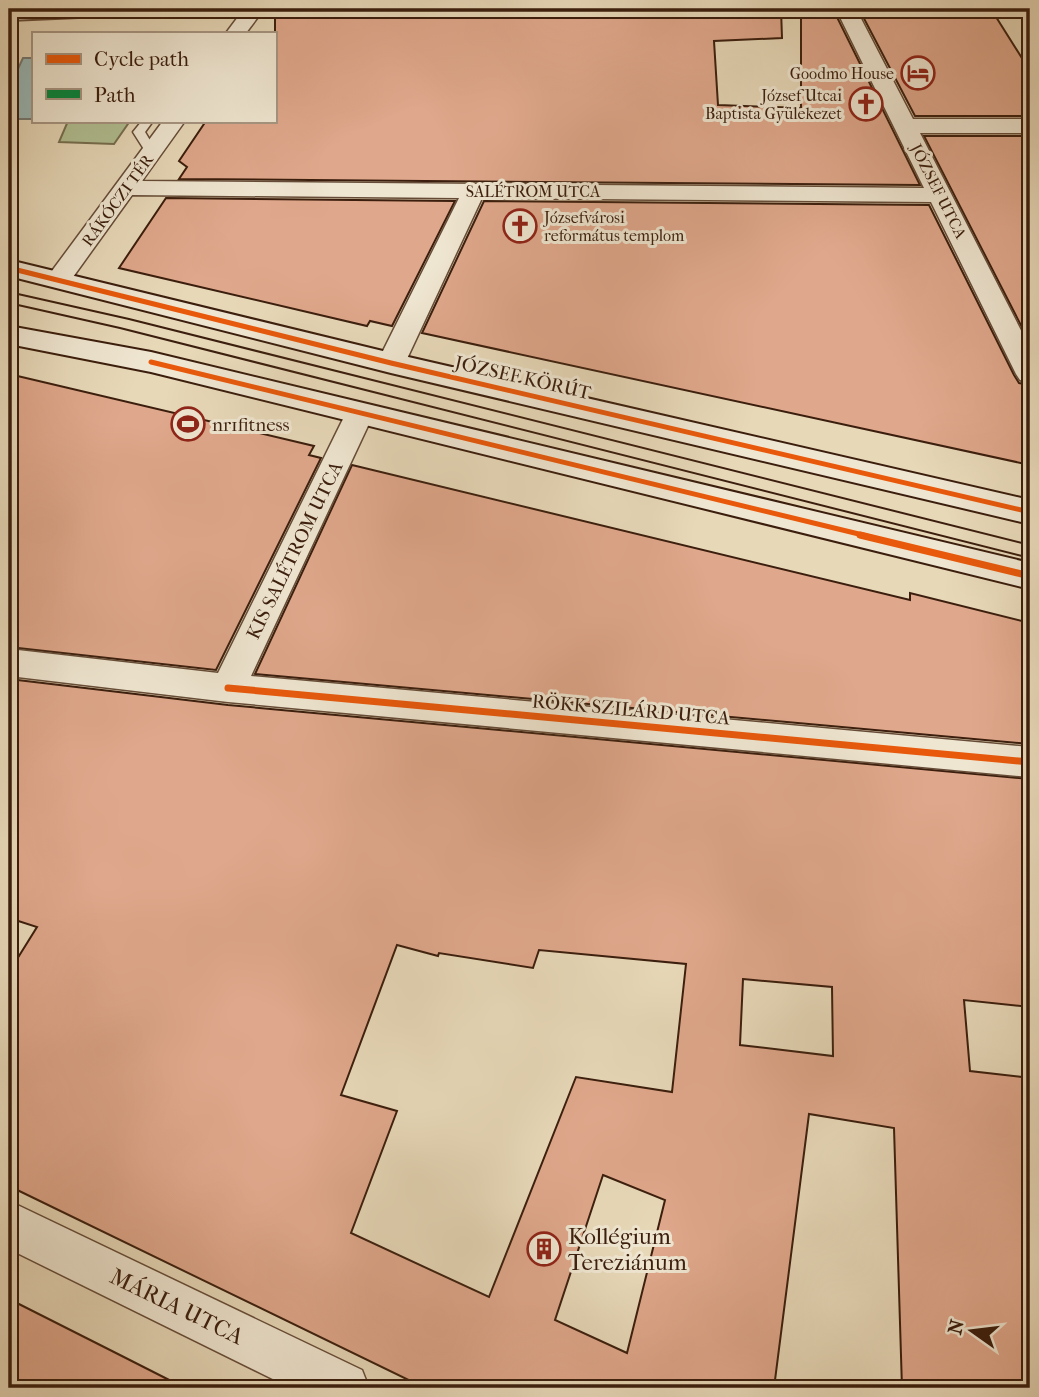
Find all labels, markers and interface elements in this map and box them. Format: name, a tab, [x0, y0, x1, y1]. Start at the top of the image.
legend	[32, 32, 276, 122]
text: Cycle path	[94, 47, 189, 71]
hotel icon: Goodmo House	[899, 54, 937, 92]
place label: Goodmo House	[790, 64, 894, 83]
text: Path	[94, 83, 136, 107]
church icon: József Utcai Baptista Gyülekezet	[847, 85, 885, 123]
place label: József Utcai Baptista Gyülekezet	[705, 86, 842, 123]
street label: JÓZSEF UTCA	[906, 139, 972, 242]
street label: RÁKÓCZI TÉR	[77, 149, 158, 250]
street label: SALÉTROM UTCA	[466, 181, 601, 201]
church icon: Józsefvárosi református templom	[501, 207, 539, 245]
place label: Józsefvárosi református templom	[542, 208, 685, 245]
street label: JÓZSEF KÖRÚT	[451, 350, 593, 404]
sports icon: nr1fitness	[169, 405, 207, 443]
place label: nr1fitness	[212, 414, 290, 436]
street label: KIS SALÉTROM UTCA	[242, 457, 348, 643]
street label: RÖKK SZILÁRD UTCA	[531, 690, 732, 730]
place label: Kollégium Tereziánum	[568, 1223, 687, 1276]
building icon: Kollégium Tereziánum	[525, 1230, 563, 1268]
street label: MÁRIA UTCA	[106, 1263, 249, 1351]
north arrow	[937, 1296, 1007, 1366]
text: N	[944, 1317, 969, 1337]

